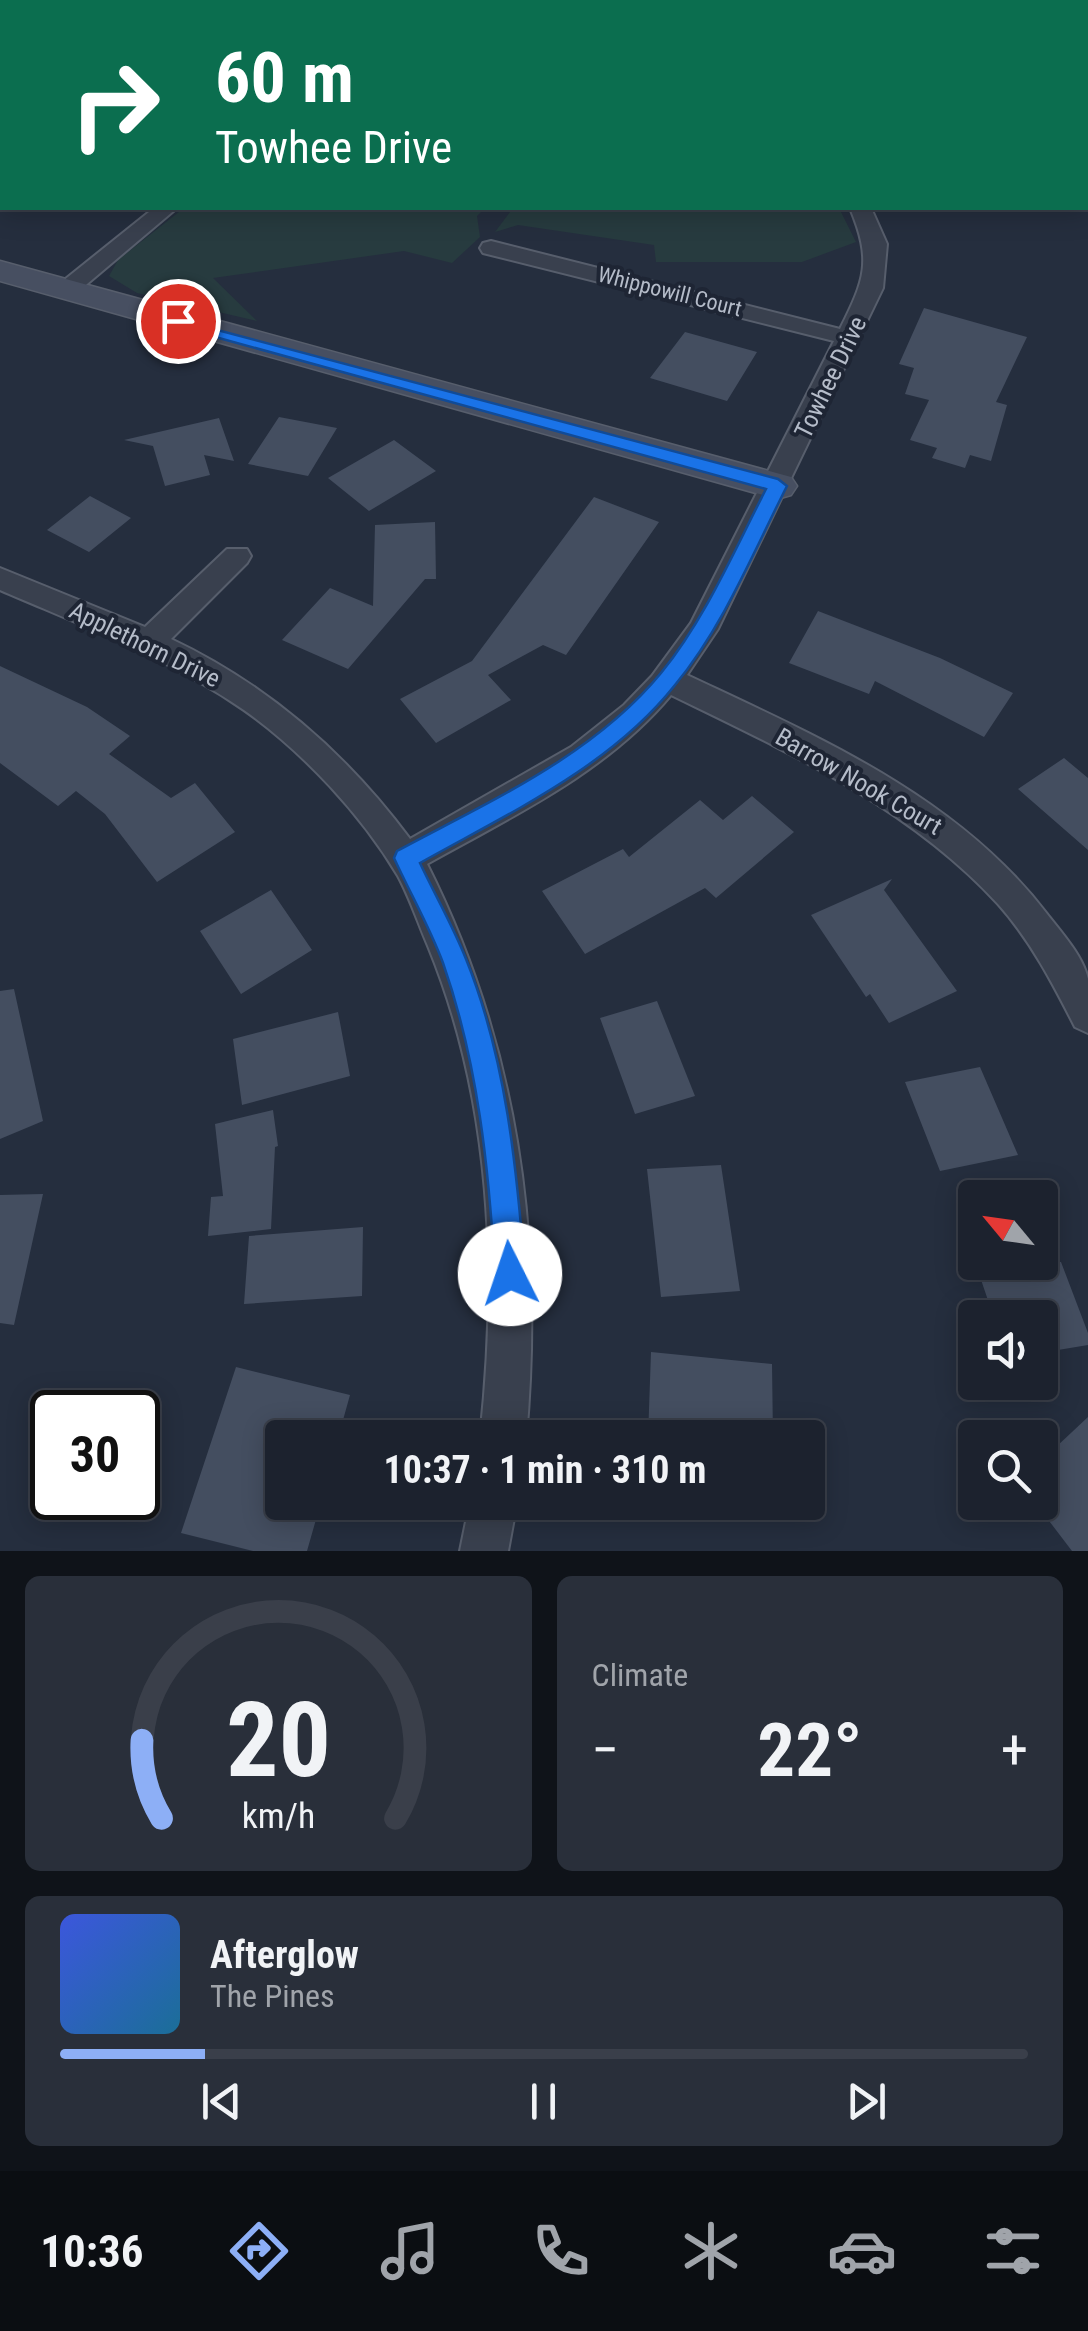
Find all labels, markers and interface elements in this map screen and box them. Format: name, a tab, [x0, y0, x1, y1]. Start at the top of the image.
text: 60 m	[215, 37, 354, 119]
icon: right	[50, 40, 180, 170]
text: Towhee Drive	[215, 121, 452, 174]
street label: Whippowill Court	[595, 262, 745, 321]
pin	[136, 279, 221, 364]
icon: arrive	[151, 294, 206, 349]
street label: Towhee Drive	[789, 312, 872, 443]
street label: Applethorn Drive	[65, 595, 225, 693]
street label: Barrow Nook Court	[770, 722, 947, 841]
north arrow	[958, 1180, 1058, 1280]
map controls	[958, 1180, 1058, 1520]
position arrow	[458, 1222, 562, 1326]
button: sound	[958, 1300, 1058, 1400]
speed limit sign: 30	[30, 1390, 160, 1520]
button: search	[958, 1420, 1058, 1520]
text: 10:37 · 1 min · 310 m	[384, 1448, 706, 1492]
text: Climate	[592, 1656, 688, 1694]
text: 20	[226, 1680, 331, 1801]
text: 22°	[757, 1706, 862, 1794]
text: −	[592, 1718, 619, 1782]
text: +	[1001, 1718, 1028, 1782]
text: km/h	[241, 1795, 315, 1837]
text: Afterglow	[210, 1933, 359, 1977]
text: The Pines	[210, 1977, 335, 2015]
icon: previous	[194, 2074, 249, 2129]
icon: pause	[516, 2074, 571, 2129]
icon: next	[839, 2074, 894, 2129]
icon: directions	[224, 2216, 294, 2286]
icon: music	[375, 2216, 445, 2286]
icon: phone	[526, 2216, 596, 2286]
icon: climate	[676, 2216, 746, 2286]
icon: car	[827, 2216, 897, 2286]
icon: filters	[978, 2216, 1048, 2286]
text: 10:36	[40, 2225, 144, 2278]

